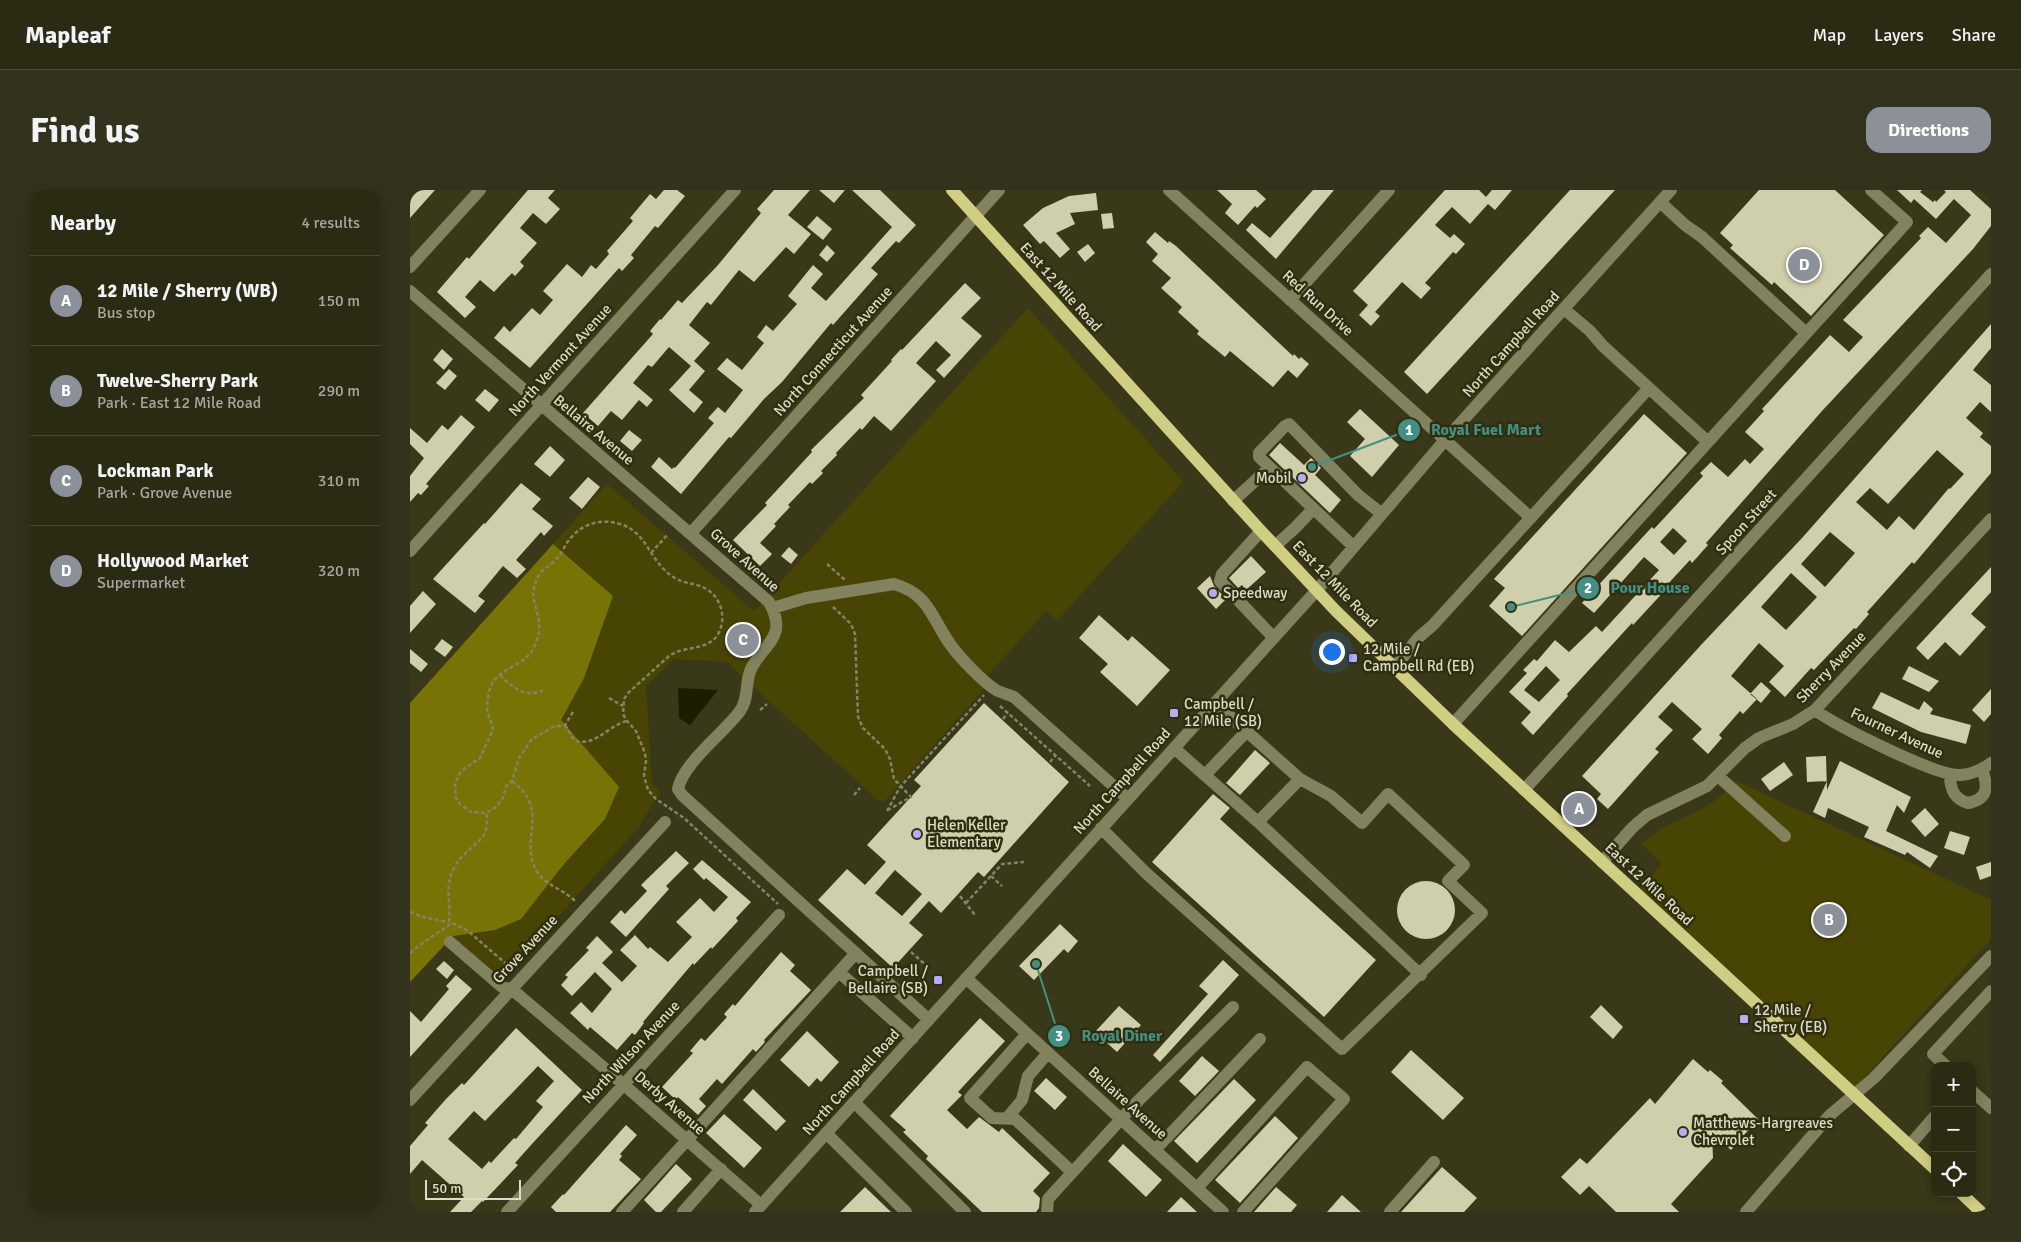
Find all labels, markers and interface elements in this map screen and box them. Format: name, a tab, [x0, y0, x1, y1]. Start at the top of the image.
text: Mapleaf	[25, 20, 110, 50]
text: Map	[1813, 24, 1846, 46]
text: Layers	[1874, 24, 1924, 46]
text: Share	[1952, 24, 1996, 46]
button: Directions	[1866, 107, 1991, 153]
text: Find us	[30, 109, 140, 152]
text: Nearby	[50, 210, 116, 236]
text: 4 results	[301, 213, 360, 233]
street label: East 12 Mile Road	[1016, 239, 1106, 335]
pin: D	[1788, 246, 1820, 284]
street label: Red Run Drive	[1279, 266, 1357, 340]
text: 12 Mile / Sherry (WB)	[97, 279, 278, 303]
street label: North Connecticut Avenue	[770, 282, 896, 420]
street label: North Campbell Road	[1459, 287, 1563, 401]
text: A	[61, 291, 71, 311]
text: 150 m	[318, 291, 360, 311]
street label: North Vermont Avenue	[505, 300, 615, 420]
text: Bus stop	[97, 303, 155, 323]
text: Twelve-Sherry Park	[97, 369, 258, 393]
text: B	[61, 381, 71, 401]
text: 290 m	[318, 381, 360, 401]
street label: Bellaire Avenue	[550, 391, 638, 469]
text: Park · East 12 Mile Road	[97, 393, 261, 413]
callout: Royal Fuel Mart	[1396, 414, 1551, 445]
text: Royal Fuel Mart	[1431, 420, 1541, 440]
text: 1	[1405, 421, 1413, 439]
text: Lockman Park	[97, 459, 213, 483]
place label: Mobil	[1256, 469, 1292, 487]
text: C	[61, 471, 71, 491]
text: 310 m	[318, 471, 360, 491]
marker: Mobil	[1296, 472, 1308, 484]
text: Park · Grove Avenue	[97, 483, 232, 503]
street label: Spoon Street	[1712, 485, 1780, 559]
street label: Grove Avenue	[707, 524, 783, 596]
street label: East 12 Mile Road	[1289, 537, 1381, 631]
text: Hollywood Market	[97, 549, 249, 573]
text: D	[61, 561, 71, 581]
text: 320 m	[318, 561, 360, 581]
callout: Pour House	[1576, 572, 1700, 603]
text: Supermarket	[97, 573, 185, 593]
text: Pour House	[1610, 578, 1690, 598]
text: 2	[1584, 579, 1592, 597]
place label: Speedway	[1223, 584, 1287, 602]
marker: Speedway	[1207, 587, 1219, 599]
pin: C	[727, 621, 759, 659]
street label: Sherry Avenue	[1792, 627, 1870, 707]
your location	[1319, 639, 1345, 665]
place label: 12 Mile / Campbell Rd (EB)	[1363, 640, 1474, 675]
marker: 12 Mile / Campbell Rd (EB)	[1347, 652, 1359, 664]
place label: Campbell / 12 Mile (SB)	[1184, 695, 1262, 730]
street label: Fourner Avenue	[1848, 704, 1946, 762]
marker: Campbell / 12 Mile (SB)	[1168, 707, 1180, 719]
street label: North Campbell Road	[1070, 724, 1174, 838]
pin: A	[1563, 790, 1595, 828]
place label: Helen Keller Elementary	[927, 816, 1006, 851]
marker: Helen Keller Elementary	[911, 828, 923, 840]
street label: East 12 Mile Road	[1601, 839, 1697, 929]
pin: B	[1813, 901, 1845, 939]
street label: Grove Avenue	[489, 911, 561, 987]
place label: Campbell / Bellaire (SB)	[848, 962, 929, 997]
marker: Campbell / Bellaire (SB)	[932, 974, 944, 986]
street label: North Wilson Avenue	[579, 997, 683, 1107]
place label: 12 Mile / Sherry (EB)	[1754, 1001, 1827, 1036]
marker: 12 Mile / Sherry (EB)	[1738, 1013, 1750, 1025]
callout: Royal Diner	[1047, 1020, 1173, 1051]
street label: North Campbell Road	[799, 1025, 903, 1139]
text: Royal Diner	[1082, 1026, 1163, 1046]
text: 3	[1055, 1027, 1063, 1045]
map controls	[1931, 1062, 1976, 1197]
button: +	[1931, 1062, 1976, 1107]
street label: Bellaire Avenue	[1085, 1063, 1171, 1143]
street label: Derby Avenue	[631, 1067, 709, 1139]
button: −	[1931, 1107, 1976, 1152]
place label: Matthews-Hargreaves Chevrolet	[1693, 1114, 1833, 1149]
marker: Matthews-Hargreaves Chevrolet	[1677, 1126, 1689, 1138]
button: locate	[1931, 1152, 1976, 1197]
scale bar	[425, 1177, 521, 1200]
text: 50 m	[432, 1180, 461, 1197]

